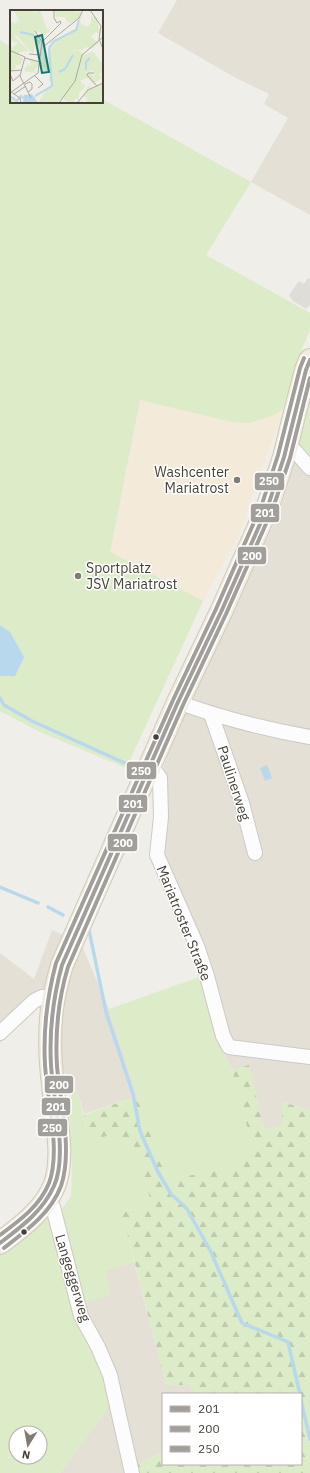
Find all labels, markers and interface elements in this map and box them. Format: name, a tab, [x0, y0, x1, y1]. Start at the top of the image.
inset map	[10, 10, 103, 103]
place label: Washcenter Mariatrost	[154, 463, 229, 497]
line badge: 250	[254, 472, 285, 491]
text: 250	[259, 474, 279, 488]
marker: Washcenter Mariatrost	[232, 475, 242, 485]
line badge: 201	[250, 503, 280, 523]
text: 201	[255, 506, 275, 520]
line badge: 200	[237, 546, 267, 565]
text: 200	[242, 549, 262, 563]
place label: Sportplatz JSV Mariatrost	[86, 559, 178, 593]
marker: Sportplatz JSV Mariatrost	[73, 571, 83, 581]
unlabelled marker	[151, 732, 161, 742]
street label: Paulinerweg	[213, 743, 255, 823]
line badge: 250	[126, 761, 157, 780]
text: 250	[131, 764, 151, 778]
line badge: 201	[118, 794, 148, 813]
text: 201	[123, 797, 143, 811]
line badge: 200	[107, 833, 138, 852]
text: 200	[113, 836, 133, 850]
street label: Mariatroster Straße	[153, 863, 215, 984]
line badge: 200	[44, 1075, 74, 1094]
text: 200	[49, 1078, 69, 1092]
line badge: 201	[41, 1097, 71, 1116]
text: 201	[46, 1100, 66, 1114]
line badge: 250	[37, 1118, 68, 1137]
text: 250	[42, 1121, 62, 1135]
unlabelled marker	[19, 1227, 29, 1237]
street label: Langeggerweg	[51, 1232, 95, 1325]
legend	[162, 1393, 302, 1465]
text: 201	[198, 1401, 220, 1416]
text: 200	[198, 1421, 220, 1436]
north arrow	[8, 1425, 48, 1465]
text: 250	[198, 1441, 220, 1456]
text: N	[21, 1447, 31, 1462]

